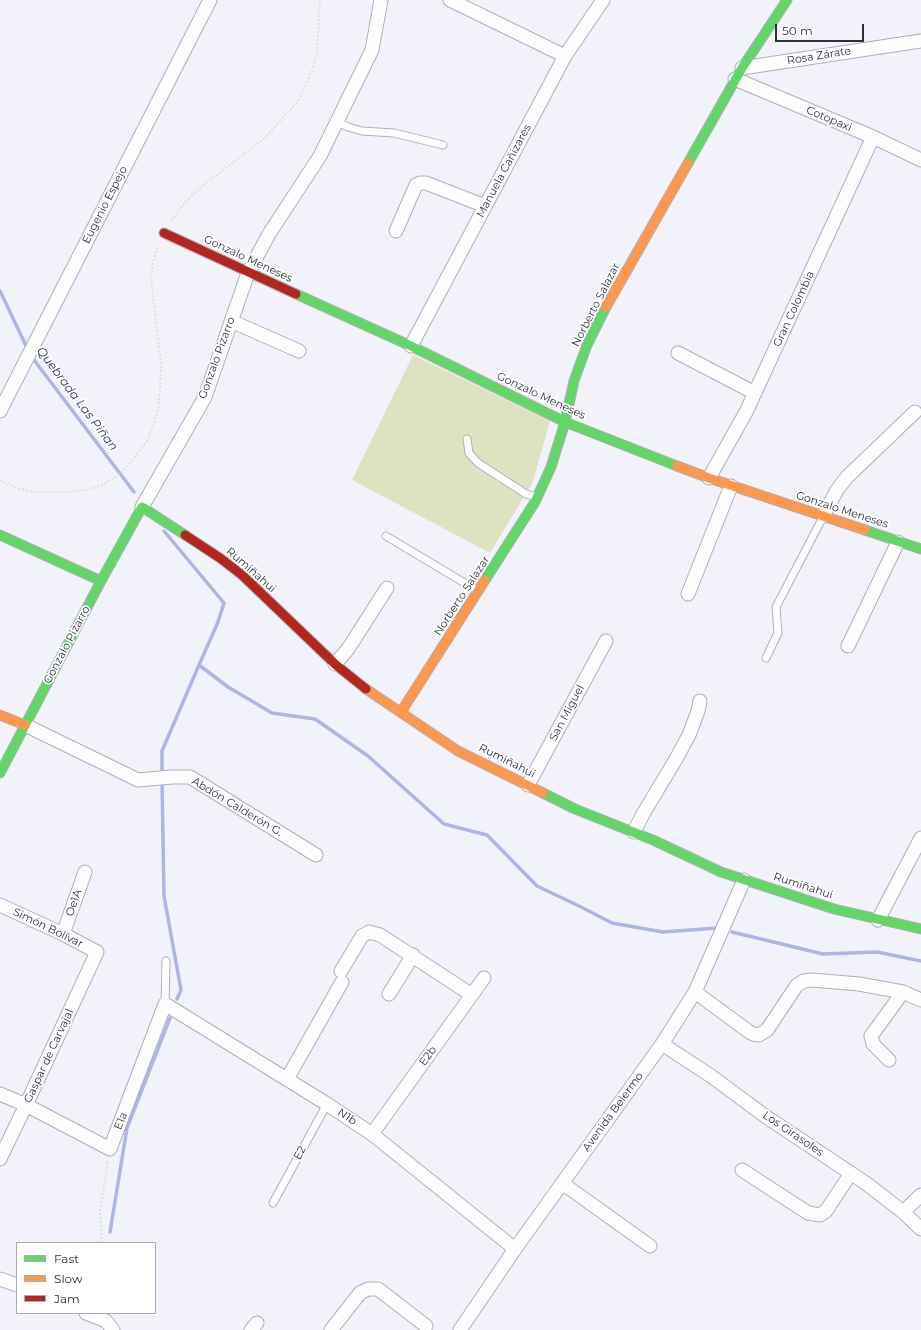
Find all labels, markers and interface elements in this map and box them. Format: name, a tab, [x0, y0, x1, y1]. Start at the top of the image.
scale bar	[777, 16, 866, 42]
text: 50 m	[782, 23, 813, 38]
street label: Rosa Zárate	[786, 44, 852, 68]
street label: Cotopaxi	[804, 103, 854, 135]
street label: Manuela Cañizares	[474, 122, 534, 220]
street label: Eugenio Espejo	[80, 164, 130, 246]
street label: Gonzalo Meneses	[202, 233, 294, 285]
street label: Norberto Salazar	[569, 261, 623, 349]
street label: Gran Colombia	[771, 269, 817, 349]
street label: Gonzalo Pizarro	[196, 315, 238, 401]
water label: Quebrada Las Piñan	[33, 344, 121, 454]
street label: Gonzalo Meneses	[495, 370, 587, 422]
street label: Gonzalo Meneses	[794, 489, 890, 531]
street label: Rumiñahui	[223, 545, 279, 595]
street label: Norberto Salazar	[431, 554, 493, 638]
street label: Gonzalo Pizarro	[41, 604, 93, 686]
street label: San Miguel	[547, 683, 587, 743]
street label: Rumiñahui	[477, 741, 537, 781]
street label: Abdón Calderón G.	[189, 775, 285, 839]
street label: Rumiñahui	[772, 870, 834, 902]
street label: Oe1A	[63, 888, 85, 918]
street label: Simón Bolívar	[11, 905, 85, 951]
street label: Gaspar de Carvajal	[21, 1007, 77, 1105]
street label: E2b	[416, 1044, 440, 1068]
street label: Avenida Belermo	[580, 1070, 646, 1154]
street label: N1b	[335, 1106, 359, 1128]
street label: Los Girasoles	[760, 1109, 826, 1159]
street label: E1a	[112, 1110, 130, 1132]
street label: E2	[291, 1144, 309, 1162]
legend	[16, 1242, 156, 1314]
text: Fast	[54, 1251, 79, 1266]
text: Slow	[54, 1271, 83, 1286]
text: Jam	[54, 1291, 80, 1306]

